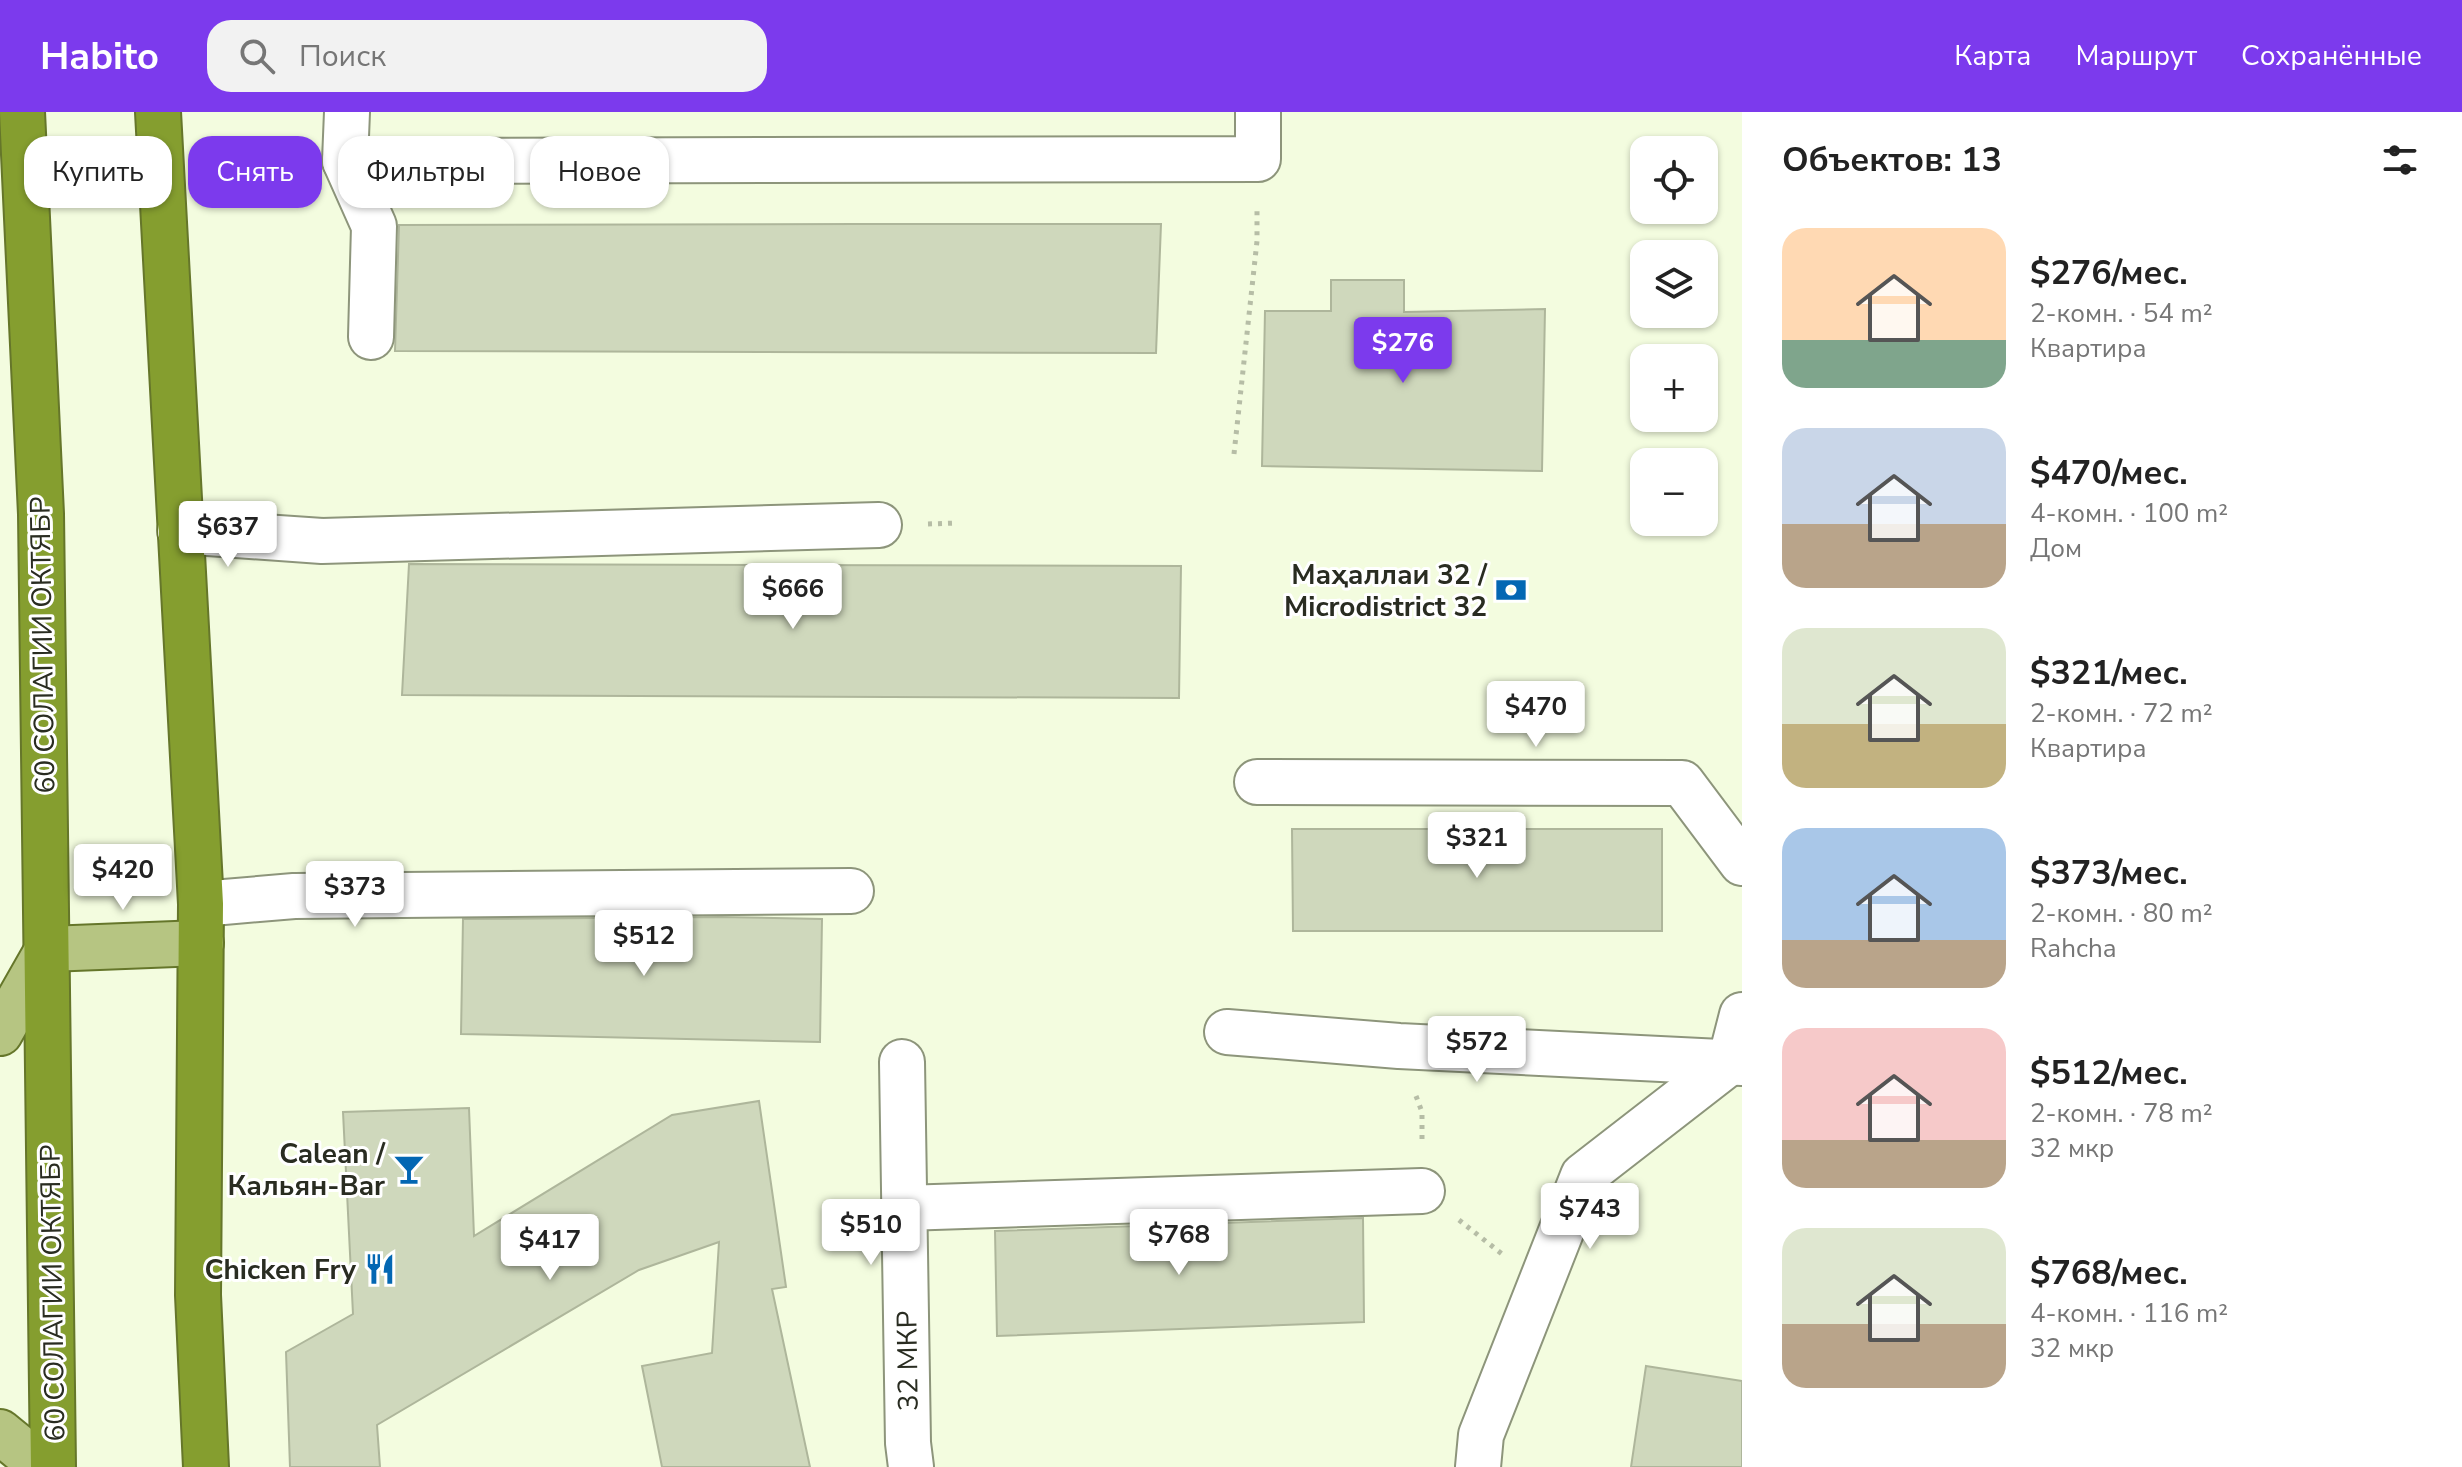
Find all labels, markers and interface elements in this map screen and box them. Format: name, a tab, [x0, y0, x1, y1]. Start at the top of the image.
search box	[207, 20, 767, 92]
text: Habito	[40, 31, 159, 82]
icon: search	[235, 34, 279, 78]
text: Поиск	[299, 36, 386, 77]
text: Карта	[1954, 37, 2031, 75]
text: Маршрут	[2075, 37, 2197, 75]
text: Сохранённые	[2241, 37, 2422, 75]
chip: Купить	[24, 136, 172, 208]
chip: Снять	[188, 136, 322, 208]
chip: Фильтры	[338, 136, 514, 208]
chip: Новое	[530, 136, 669, 208]
map controls	[1630, 136, 1718, 536]
button: locate	[1630, 136, 1718, 224]
text: Объектов: 13	[1782, 137, 2002, 183]
icon: filters	[2378, 138, 2422, 182]
button: layers	[1630, 240, 1718, 328]
text: $276/мес.	[2030, 250, 2188, 296]
icon: home	[1846, 260, 1942, 356]
text: 2-комн. · 54 m²	[2030, 296, 2213, 331]
pin: $276	[1356, 317, 1450, 385]
text: $276	[1372, 325, 1434, 360]
text: Квартира	[2030, 331, 2146, 366]
button: +	[1630, 344, 1718, 432]
button: −	[1630, 448, 1718, 536]
text: $470/мес.	[2030, 450, 2188, 496]
icon: home	[1846, 460, 1942, 556]
street label: 60 СОЛАГИИ ОКТЯБР	[21, 496, 65, 794]
text: 4-комн. · 100 m²	[2030, 496, 2228, 531]
pin: $637	[181, 501, 275, 569]
text: $637	[197, 509, 259, 544]
text: Дом	[2030, 531, 2082, 566]
place label: Маҳаллаи 32 / Microdistrict 32	[1284, 556, 1488, 626]
pin: $666	[746, 563, 840, 631]
text: $666	[762, 571, 824, 606]
bank icon: Маҳаллаи 32 / Microdistrict 32	[1494, 573, 1528, 607]
text: $321/мес.	[2030, 650, 2188, 696]
icon: home	[1846, 660, 1942, 756]
pin: $470	[1489, 681, 1583, 749]
text: $470	[1505, 689, 1567, 724]
text: 2-комн. · 72 m²	[2030, 696, 2213, 731]
text: Квартира	[2030, 731, 2146, 766]
pin: $321	[1430, 812, 1524, 880]
text: $321	[1446, 820, 1508, 855]
pin: $420	[76, 844, 170, 912]
text: $373/мес.	[2030, 850, 2188, 896]
text: $420	[92, 852, 154, 887]
icon: home	[1846, 860, 1942, 956]
pin: $373	[308, 861, 402, 929]
text: $373	[324, 869, 386, 904]
text: 2-комн. · 80 m²	[2030, 896, 2213, 931]
pin: $512	[597, 910, 691, 978]
text: $512	[613, 918, 675, 953]
text: Rahcha	[2030, 931, 2116, 966]
pin: $572	[1430, 1016, 1524, 1084]
text: $572	[1446, 1024, 1508, 1059]
text: $512/мес.	[2030, 1050, 2188, 1096]
icon: home	[1846, 1060, 1942, 1156]
text: 2-комн. · 78 m²	[2030, 1096, 2213, 1131]
text: 32 мкр	[2030, 1131, 2114, 1166]
place label: Calean / Кальян-Bar	[227, 1135, 386, 1205]
street label: 60 СОЛАГИИ ОКТЯБР	[31, 1144, 75, 1442]
bar icon: Calean / Кальян-Bar	[392, 1152, 426, 1186]
pin: $743	[1543, 1183, 1637, 1251]
text: $743	[1559, 1191, 1621, 1226]
pin: $510	[824, 1199, 918, 1267]
text: $510	[840, 1207, 902, 1242]
pin: $768	[1132, 1209, 1226, 1277]
pin: $417	[503, 1214, 597, 1282]
text: $768	[1148, 1217, 1210, 1252]
text: $417	[519, 1222, 581, 1257]
text: $768/мес.	[2030, 1250, 2188, 1296]
place label: Chicken Fry	[204, 1251, 356, 1289]
restaurant icon: Chicken Fry	[363, 1252, 397, 1286]
icon: home	[1846, 1260, 1942, 1356]
text: 4-комн. · 116 m²	[2030, 1296, 2228, 1331]
street label: 32 МКР	[888, 1310, 928, 1412]
text: 32 мкр	[2030, 1331, 2114, 1366]

